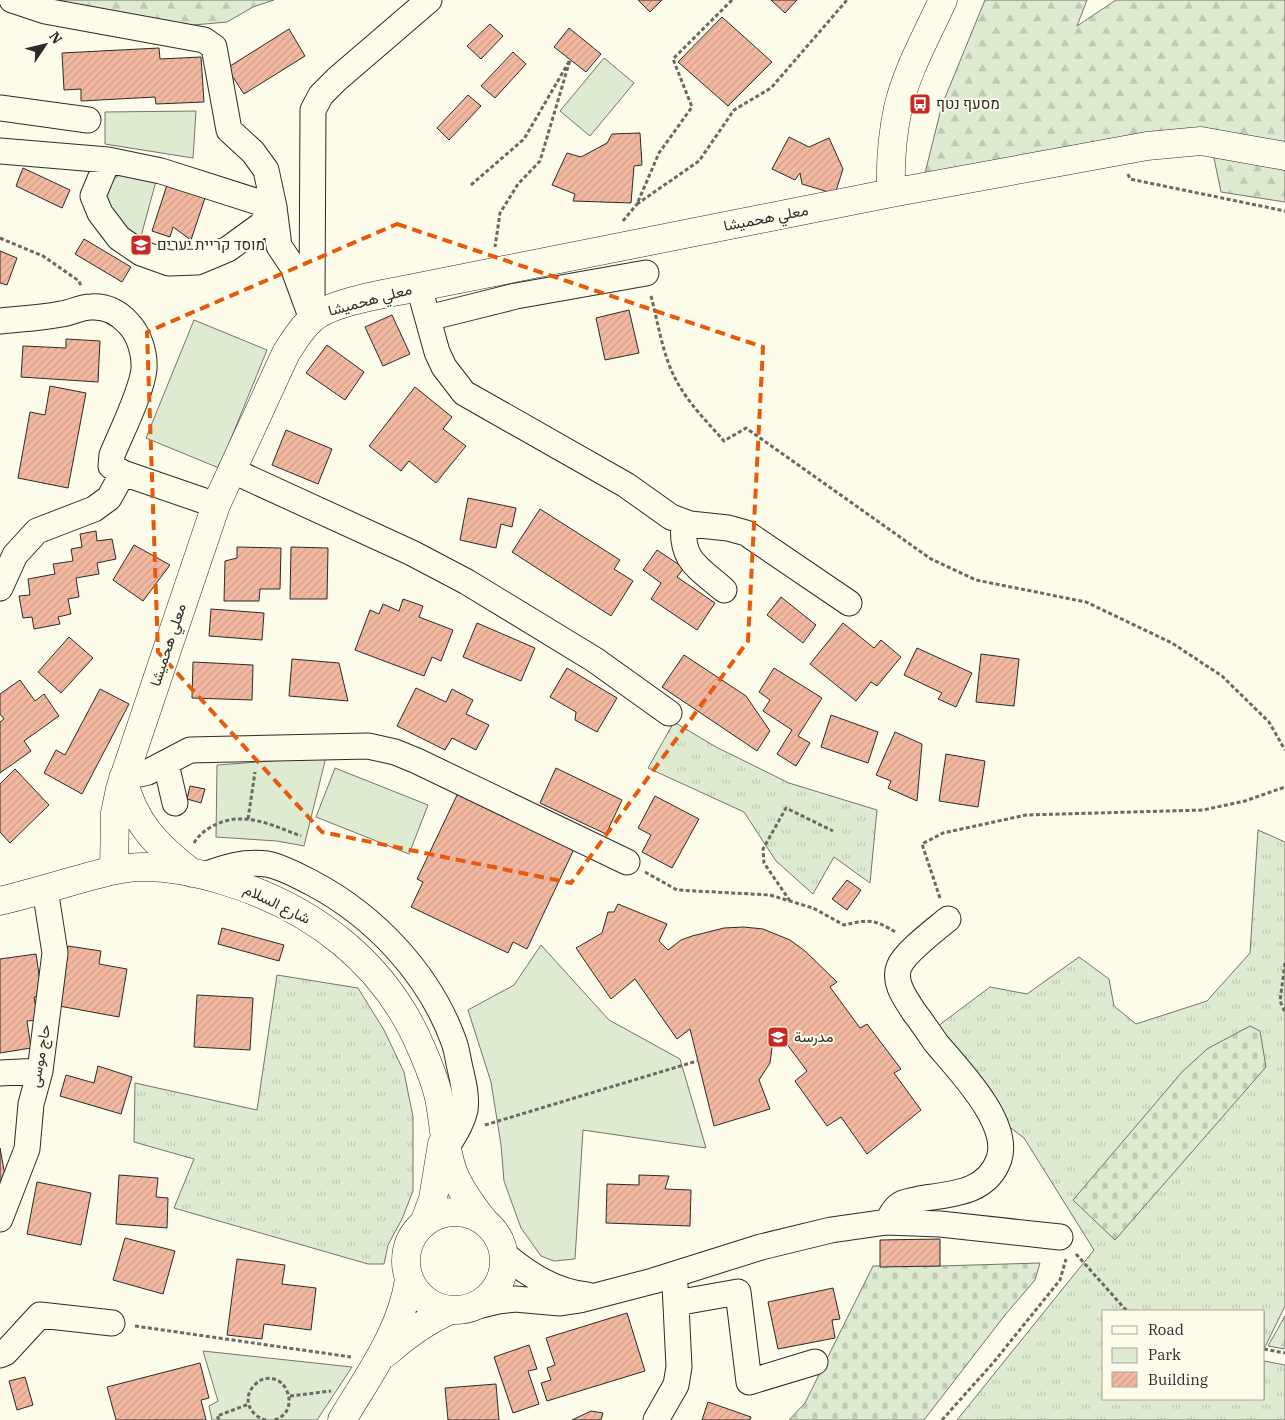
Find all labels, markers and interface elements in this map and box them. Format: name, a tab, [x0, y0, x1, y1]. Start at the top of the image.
north arrow	[20, 20, 70, 70]
text: N	[45, 28, 66, 47]
bus stop icon: מסעף נטף	[908, 92, 932, 116]
place label: מסעף נטף	[936, 94, 1000, 113]
street label: معلي هحميشا	[722, 200, 811, 239]
school or university icon: מוסד קריית יערים	[129, 233, 153, 257]
place label: מוסד קריית יערים	[157, 235, 265, 254]
street label: معلي هحميشا	[326, 279, 415, 324]
street label: معلي هحميشا	[145, 601, 194, 690]
street label: شارع السلام	[240, 879, 314, 930]
street label: حاج موسى	[25, 1023, 56, 1089]
school or university icon: مدرسة	[766, 1025, 790, 1049]
place label: مدرسة	[794, 1027, 834, 1046]
legend	[1102, 1310, 1265, 1400]
text: Road	[1148, 1320, 1184, 1339]
text: Park	[1148, 1345, 1181, 1364]
text: Building	[1148, 1370, 1208, 1389]

